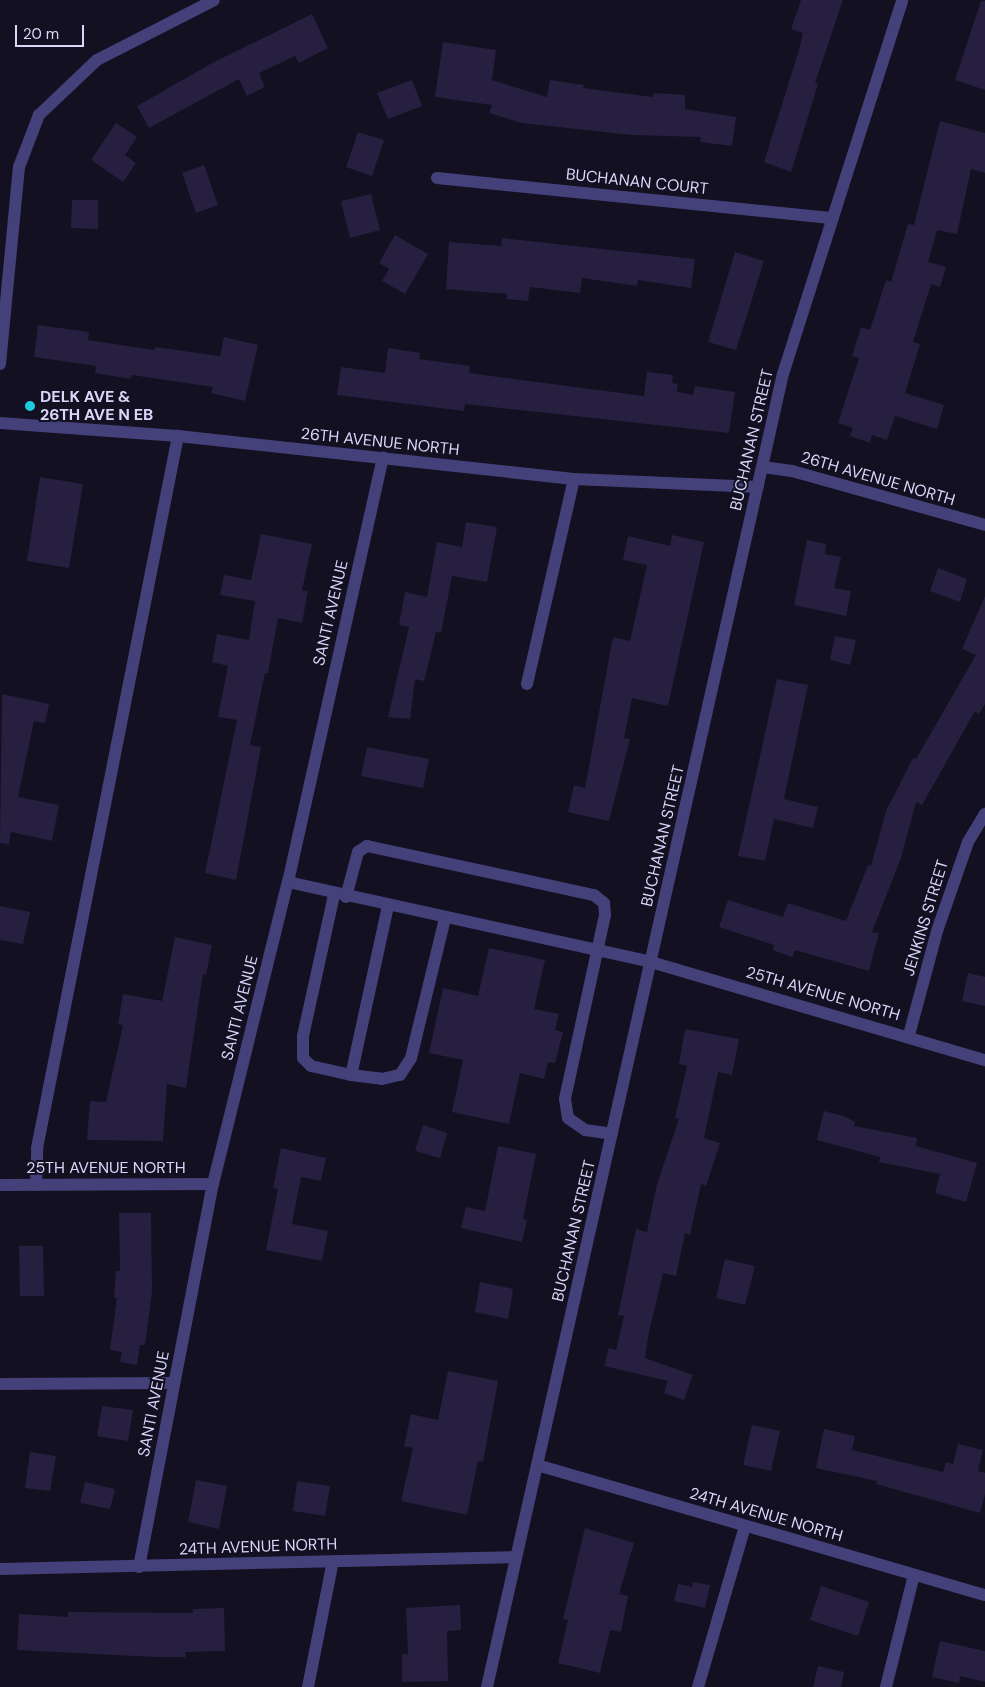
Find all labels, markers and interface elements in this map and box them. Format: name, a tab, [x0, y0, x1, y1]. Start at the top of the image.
scale bar	[18, 15, 86, 47]
text: 20 m	[23, 24, 59, 44]
street label: BUCHANAN COURT	[565, 165, 709, 199]
street label: BUCHANAN STREET	[726, 367, 778, 513]
place label: DELK AVE & 26TH AVE N EB	[40, 387, 153, 425]
marker: DELK AVE & 26TH AVE N EB	[24, 400, 36, 412]
street label: 26TH AVENUE NORTH	[300, 424, 460, 460]
street label: 26TH AVENUE NORTH	[799, 448, 957, 510]
street label: SANTI AVENUE	[310, 559, 352, 667]
street label: BUCHANAN STREET	[637, 763, 689, 909]
street label: JENKINS STREET	[899, 858, 953, 978]
street label: SANTI AVENUE	[218, 954, 262, 1062]
street label: 25TH AVENUE NORTH	[744, 963, 902, 1025]
street label: 25TH AVENUE NORTH	[26, 1158, 186, 1178]
street label: BUCHANAN STREET	[548, 1158, 600, 1304]
street label: SANTI AVENUE	[134, 1349, 174, 1459]
street label: 24TH AVENUE NORTH	[687, 1484, 845, 1546]
street label: 24TH AVENUE NORTH	[178, 1535, 338, 1559]

